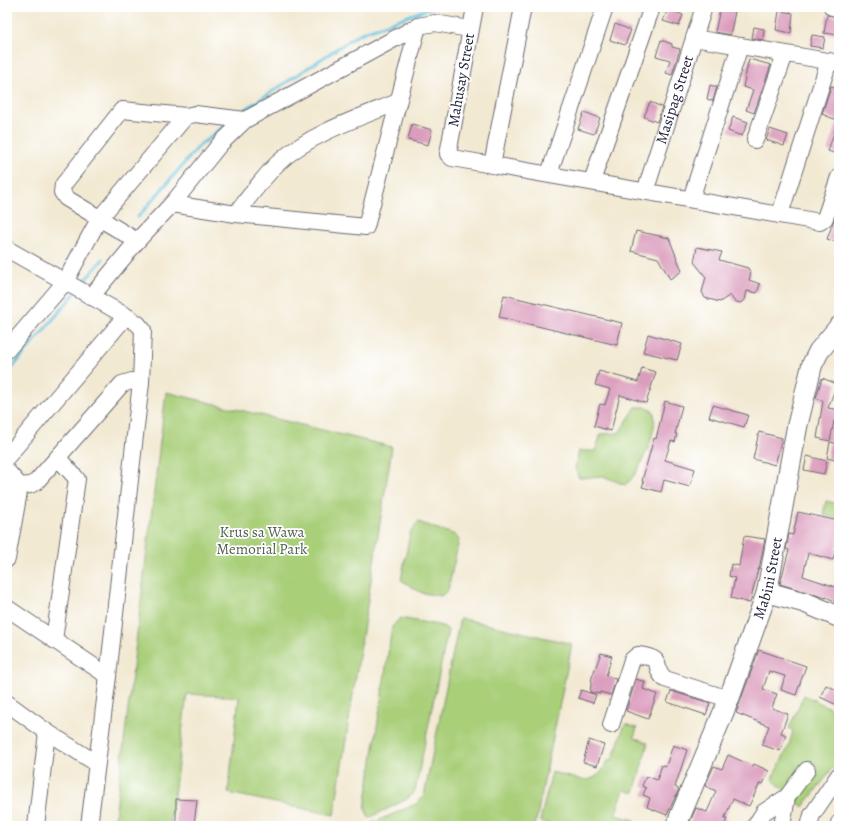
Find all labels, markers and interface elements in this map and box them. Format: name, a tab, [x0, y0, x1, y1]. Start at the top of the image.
street label: Mahusay Street	[443, 31, 479, 128]
street label: Masipag Street	[651, 53, 698, 147]
park label: Krus sa Wawa Memorial Park	[217, 522, 308, 559]
street label: Mabini Street	[748, 535, 787, 622]

